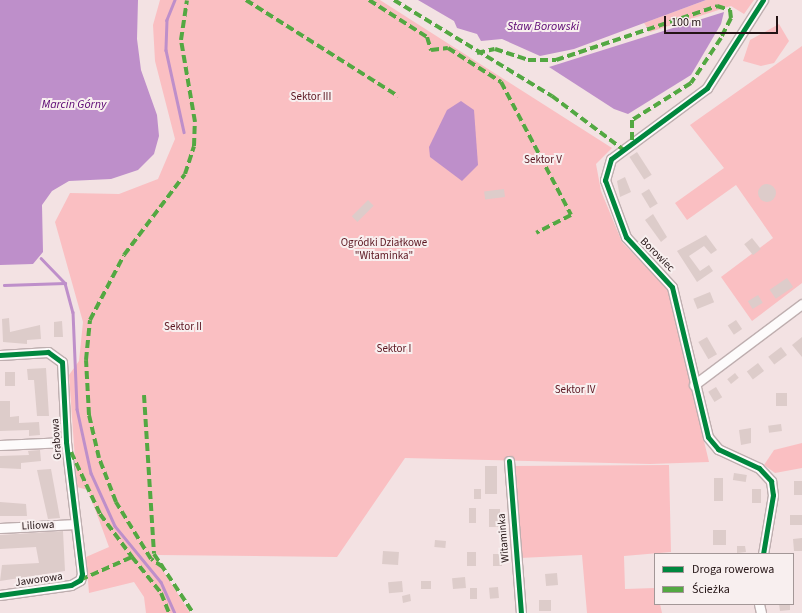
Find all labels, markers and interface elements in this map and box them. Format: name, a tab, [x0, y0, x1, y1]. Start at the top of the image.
scale bar	[666, 8, 780, 34]
text: 100 m	[671, 14, 701, 31]
water label: Staw Borowski	[507, 20, 579, 34]
park label: Sektor III	[291, 90, 331, 104]
water label: Marcin Górny	[42, 98, 106, 112]
park label: Sektor V	[524, 153, 562, 167]
street label: Borowiec	[637, 235, 677, 275]
park label: Ogródki Działkowe "Witaminka"	[341, 237, 427, 263]
park label: Sektor II	[164, 320, 202, 334]
park label: Sektor I	[377, 342, 411, 356]
park label: Sektor IV	[555, 383, 595, 397]
street label: Grabowa	[49, 418, 65, 460]
street label: Witaminka	[495, 513, 513, 563]
street label: Liliowa	[21, 519, 55, 533]
legend	[654, 553, 794, 605]
text: Droga rowerowa	[692, 561, 774, 578]
street label: Jaworowa	[15, 570, 63, 590]
text: Ścieżka	[692, 581, 730, 598]

